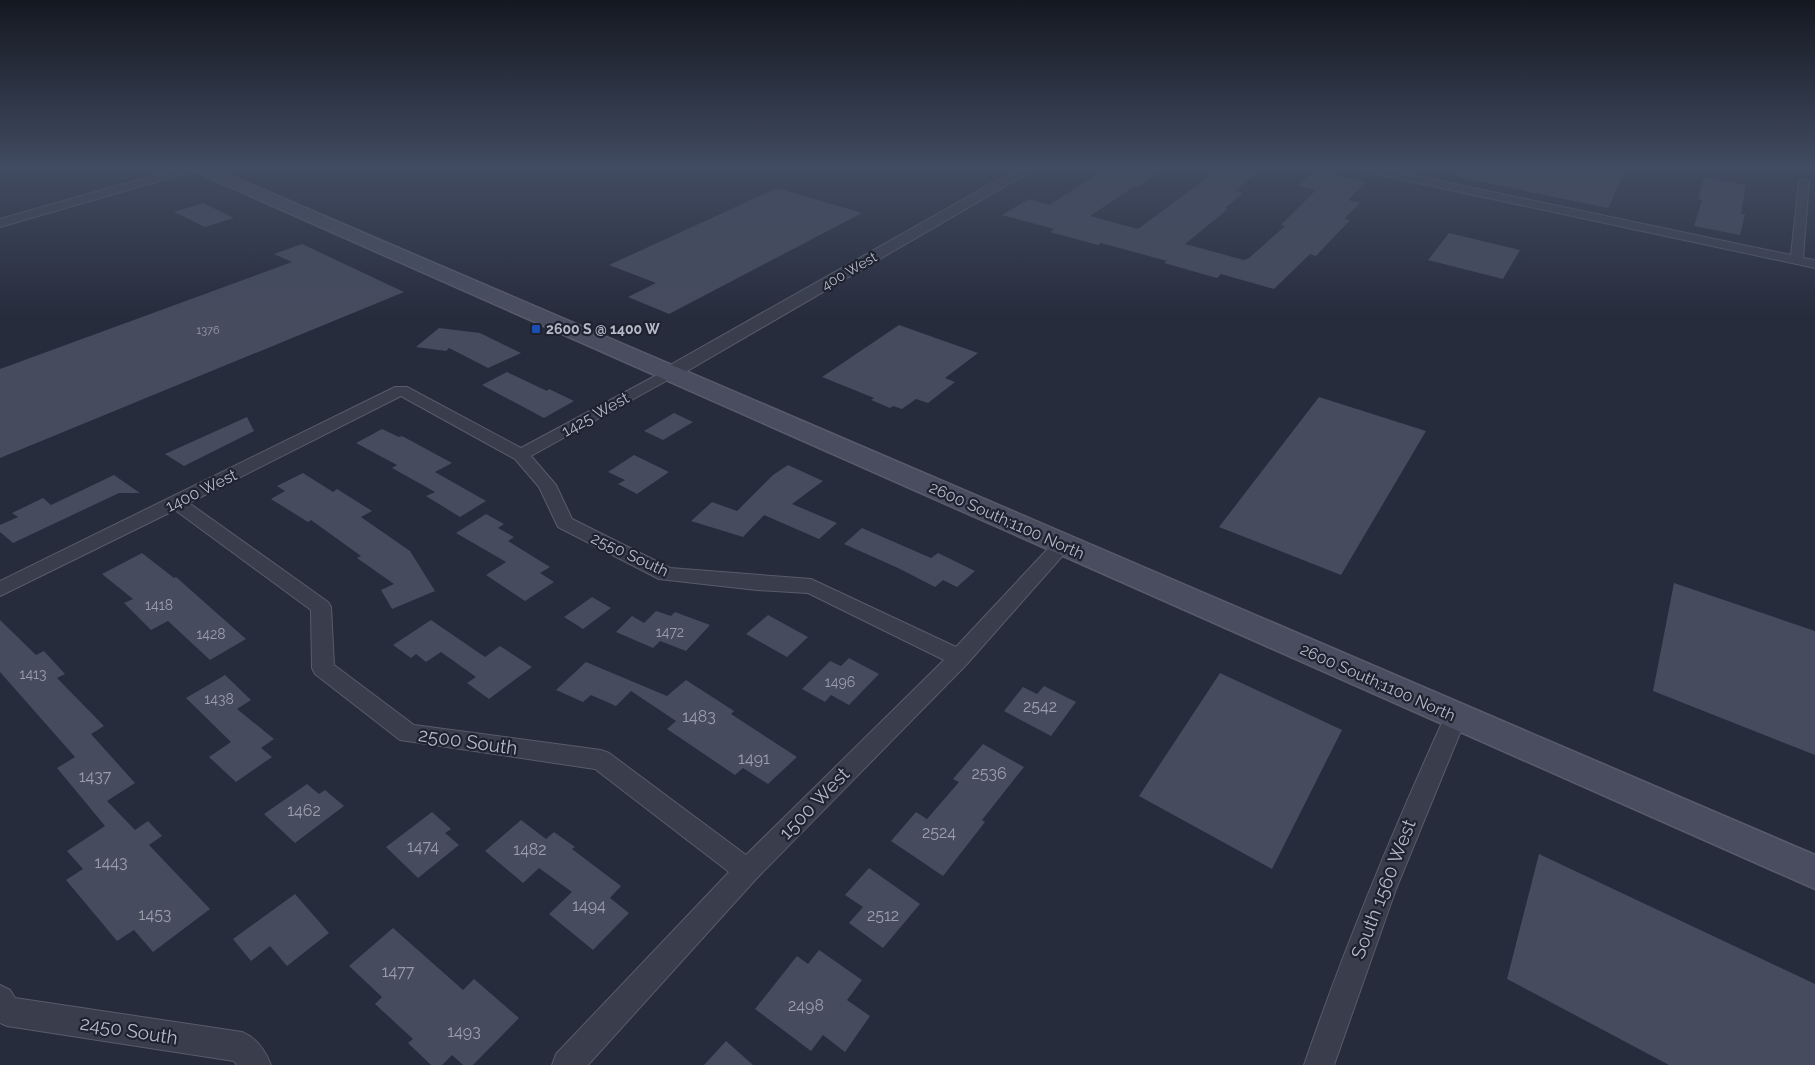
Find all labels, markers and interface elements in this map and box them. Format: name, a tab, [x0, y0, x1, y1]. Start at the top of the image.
street label: 400 West	[818, 249, 880, 293]
place label: 2600 S @ 1400 W	[546, 321, 660, 337]
marker: 2600 S @ 1400 W	[530, 323, 542, 335]
house number: 1376	[196, 324, 220, 337]
street label: 1425 West	[558, 388, 633, 441]
street label: 1400 West	[163, 465, 240, 516]
street label: 2600 South;1100 North	[926, 478, 1087, 563]
street label: 2550 South	[588, 528, 671, 581]
house number: 1418	[145, 597, 173, 613]
house number: 1472	[656, 624, 684, 640]
house number: 1428	[196, 626, 226, 642]
street label: 2600 South;1100 North	[1297, 640, 1458, 725]
house number: 1413	[19, 666, 47, 682]
house number: 1496	[825, 674, 855, 690]
house number: 1438	[204, 691, 234, 707]
house number: 2542	[1023, 697, 1057, 716]
house number: 1483	[682, 707, 716, 726]
street label: 2500 South	[417, 723, 519, 759]
house number: 1491	[738, 749, 770, 768]
street label: 1500 West	[774, 762, 854, 843]
house number: 2536	[971, 764, 1007, 783]
house number: 1437	[79, 767, 112, 786]
house number: 1462	[287, 801, 321, 820]
street label: South 1560 West	[1346, 816, 1420, 962]
house number: 2524	[922, 823, 956, 842]
house number: 1474	[407, 837, 439, 856]
house number: 1482	[513, 840, 547, 859]
house number: 1443	[95, 853, 127, 872]
house number: 1494	[572, 896, 606, 915]
house number: 1453	[139, 905, 171, 924]
house number: 2512	[867, 906, 899, 925]
house number: 1477	[382, 962, 415, 981]
house number: 2498	[788, 996, 824, 1015]
street label: 2450 South	[79, 1011, 179, 1049]
house number: 1493	[447, 1022, 481, 1041]

